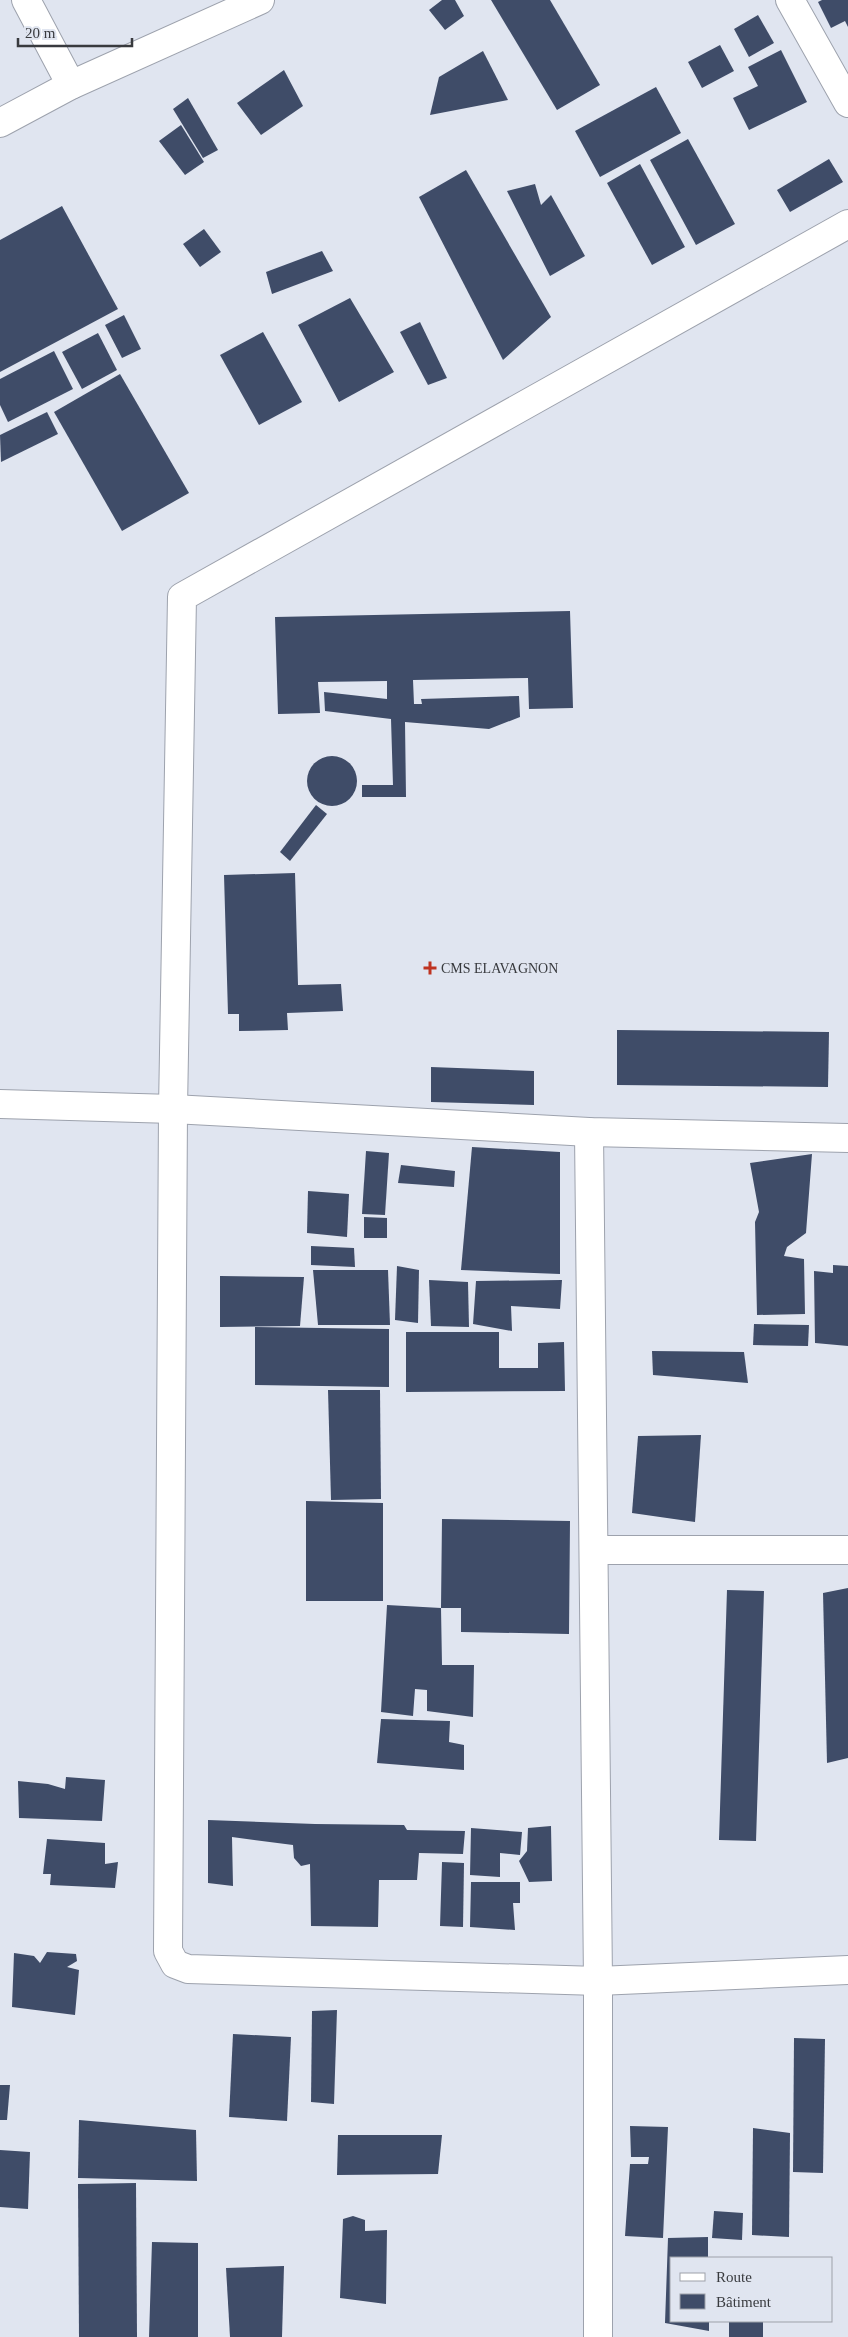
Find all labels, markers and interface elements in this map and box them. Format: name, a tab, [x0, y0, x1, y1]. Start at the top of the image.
scale bar	[18, 15, 131, 47]
text: 20 m	[25, 25, 56, 41]
marker: CMS ELAVAGNON	[423, 961, 437, 975]
place label: CMS ELAVAGNON	[441, 961, 558, 976]
legend	[670, 2257, 833, 2322]
text: Route	[716, 2269, 752, 2285]
text: Bâtiment	[716, 2294, 772, 2310]

